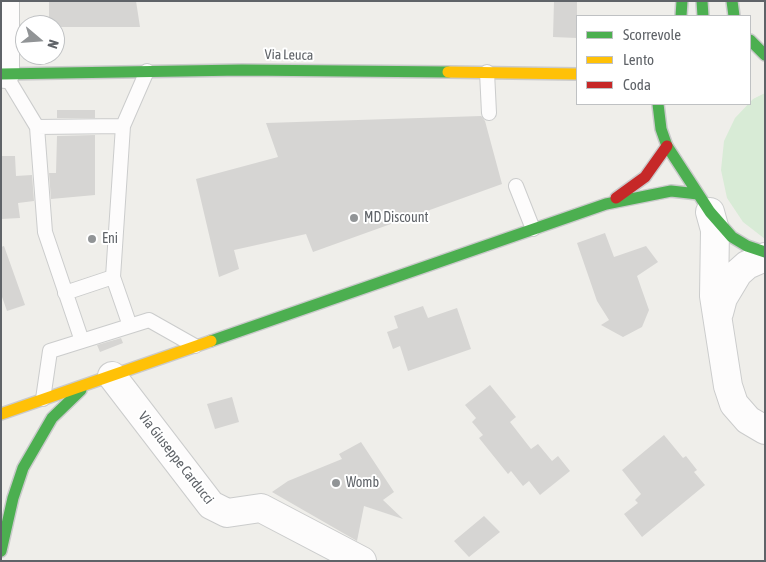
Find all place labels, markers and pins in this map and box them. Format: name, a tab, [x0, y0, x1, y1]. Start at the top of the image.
place label: MD Discount	[364, 210, 428, 226]
marker: MD Discount	[348, 212, 360, 224]
place label: Eni	[102, 231, 118, 247]
marker: Eni	[86, 233, 98, 245]
place label: Womb	[346, 475, 379, 491]
marker: Womb	[330, 477, 342, 489]

